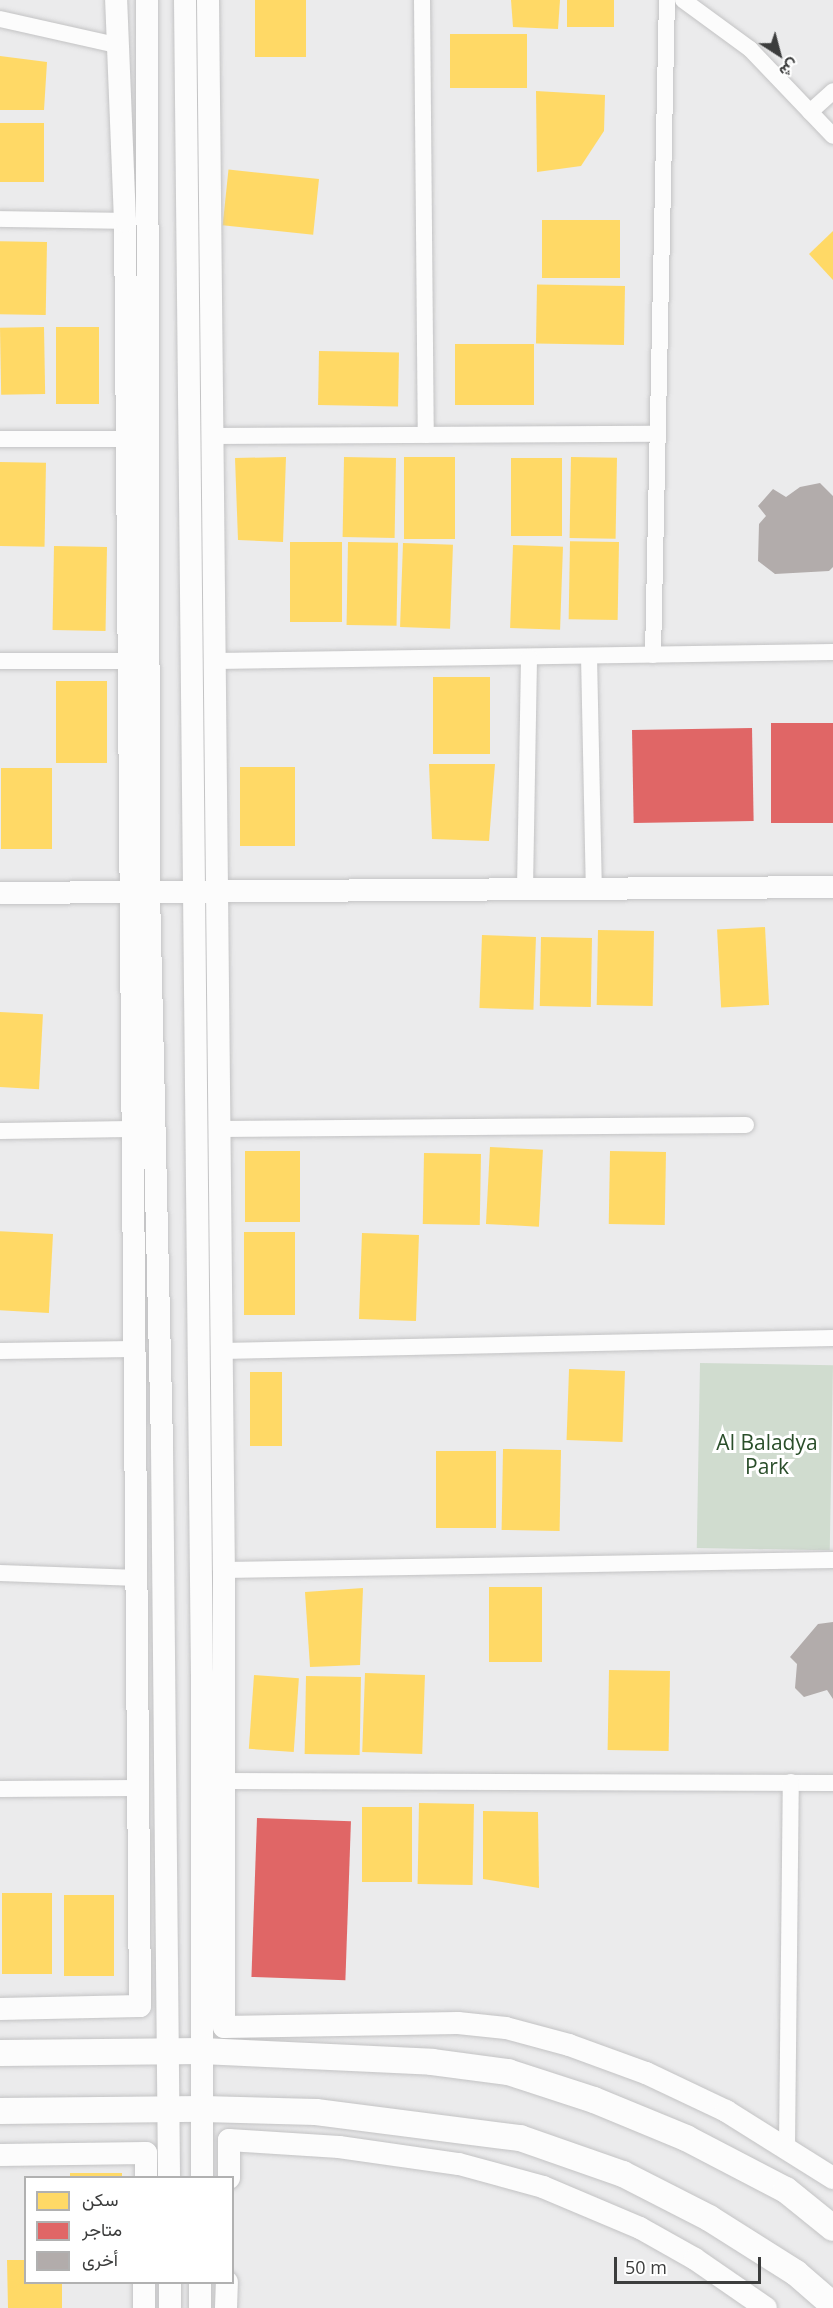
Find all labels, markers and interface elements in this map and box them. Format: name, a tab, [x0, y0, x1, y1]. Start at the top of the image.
north arrow	[749, 24, 809, 84]
text: ش	[775, 54, 804, 83]
park label: Al Baladya Park	[716, 1429, 818, 1479]
legend	[24, 2176, 234, 2284]
text: سكن	[82, 2187, 118, 2211]
text: متاجر	[82, 2217, 122, 2241]
scale bar	[617, 2245, 764, 2283]
text: أخرى	[82, 2247, 118, 2271]
text: 50 m	[625, 2255, 667, 2279]

